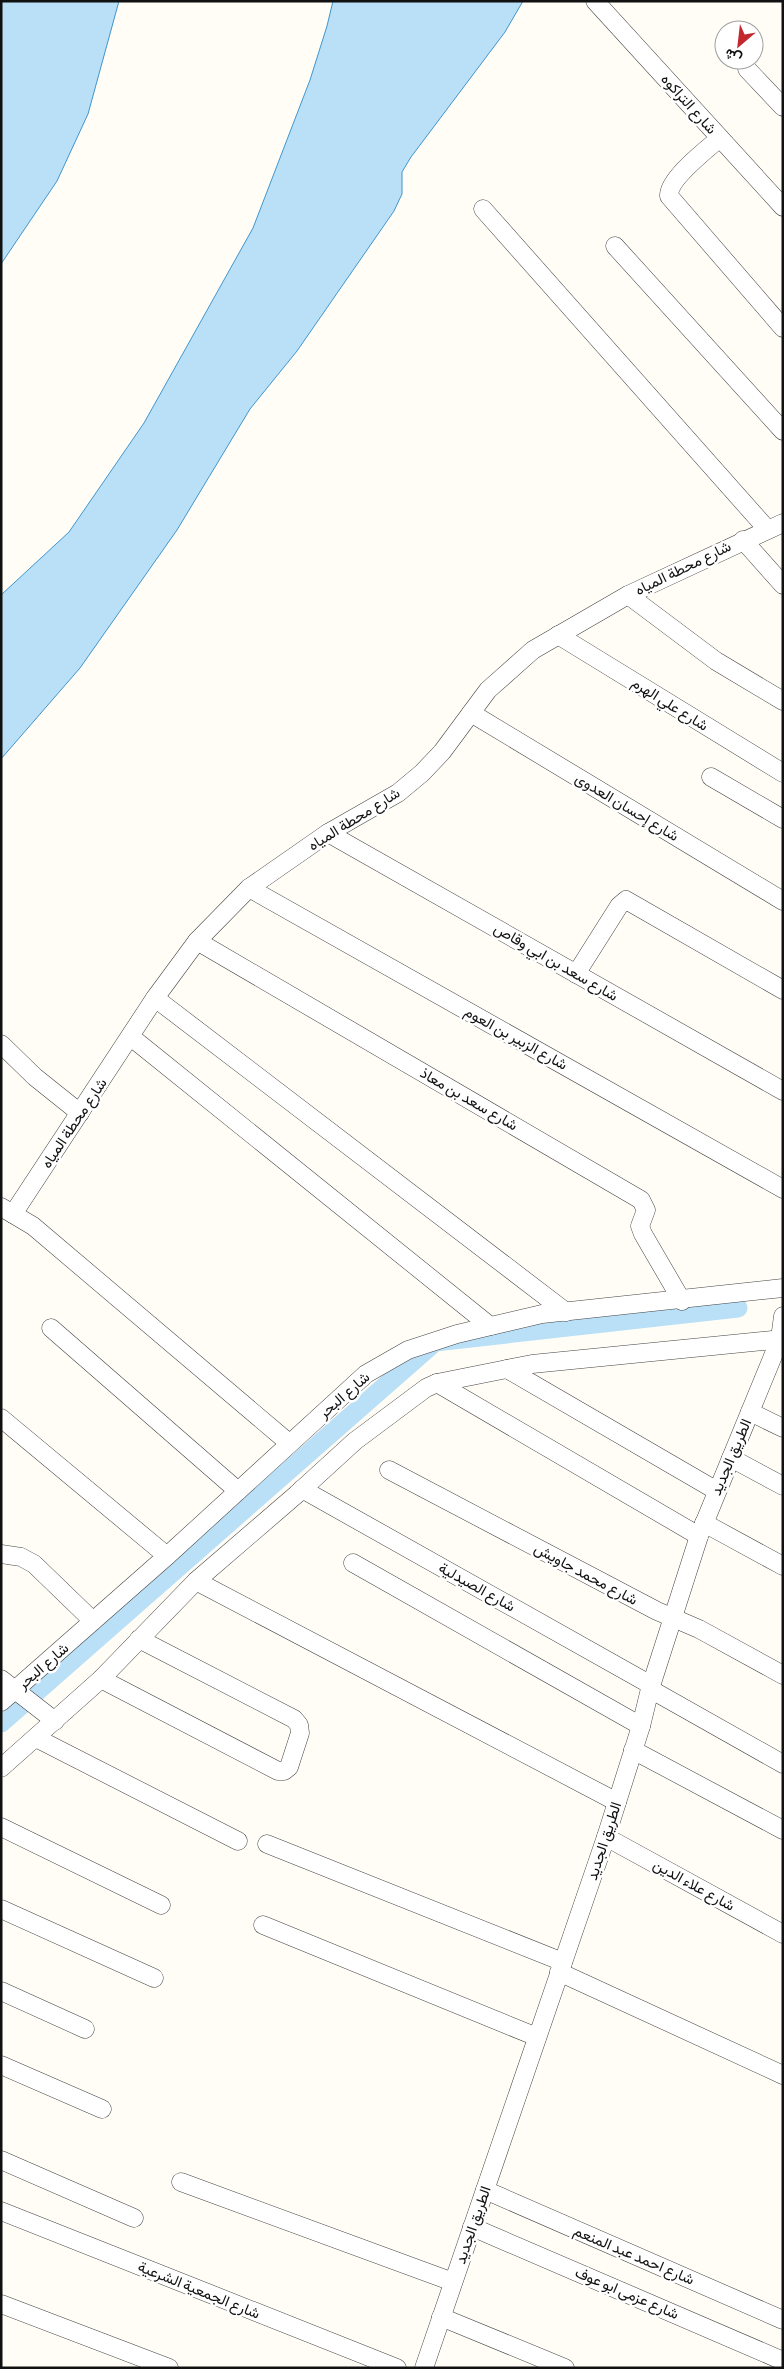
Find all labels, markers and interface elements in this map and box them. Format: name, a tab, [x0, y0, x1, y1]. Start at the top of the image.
north arrow	[714, 20, 764, 70]
text: ش	[722, 45, 745, 67]
street label: شارع التراكوه	[656, 71, 720, 139]
street label: شارع محطة المياه	[632, 538, 735, 601]
street label: شارع علي الهرم	[626, 674, 711, 738]
street label: شارع إحسان العدوى	[571, 770, 682, 847]
street label: شارع محطة المياه	[305, 784, 404, 856]
street label: شارع سعد بن ابي وقاص	[489, 920, 621, 1008]
street label: شارع الزبير بن العوم	[460, 1003, 570, 1076]
street label: شارع سعد بن معاذ	[416, 1065, 521, 1136]
street label: شارع محطة المياه	[38, 1075, 112, 1173]
street label: شارع البحر	[315, 1369, 375, 1424]
street label: الطريق الجديد	[708, 1416, 756, 1498]
street label: شارع محمد جاويش	[530, 1540, 640, 1611]
street label: شارع الصيدلية	[435, 1559, 518, 1617]
street label: شارع البحر	[14, 1640, 74, 1695]
street label: الطريق الجديد	[584, 1800, 626, 1883]
street label: شارع علاء الدين	[649, 1856, 738, 1917]
street label: الطريق الجديد	[452, 2184, 496, 2267]
street label: شارع احمد عبد المنعم	[570, 2222, 697, 2290]
street label: شارع الجمعية الشرعية	[134, 2258, 263, 2325]
street label: شارع عزمى ابو عوف	[572, 2264, 681, 2325]

